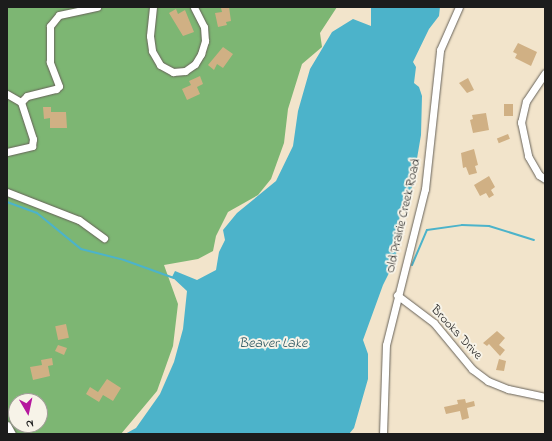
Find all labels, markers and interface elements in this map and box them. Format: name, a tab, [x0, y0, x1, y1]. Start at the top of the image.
street label: Old Prairie Creek Road	[383, 157, 425, 275]
street label: Brooks Drive	[427, 303, 485, 363]
water label: Beaver Lake	[239, 336, 307, 352]
north arrow	[8, 393, 48, 433]
text: N	[25, 415, 35, 432]

